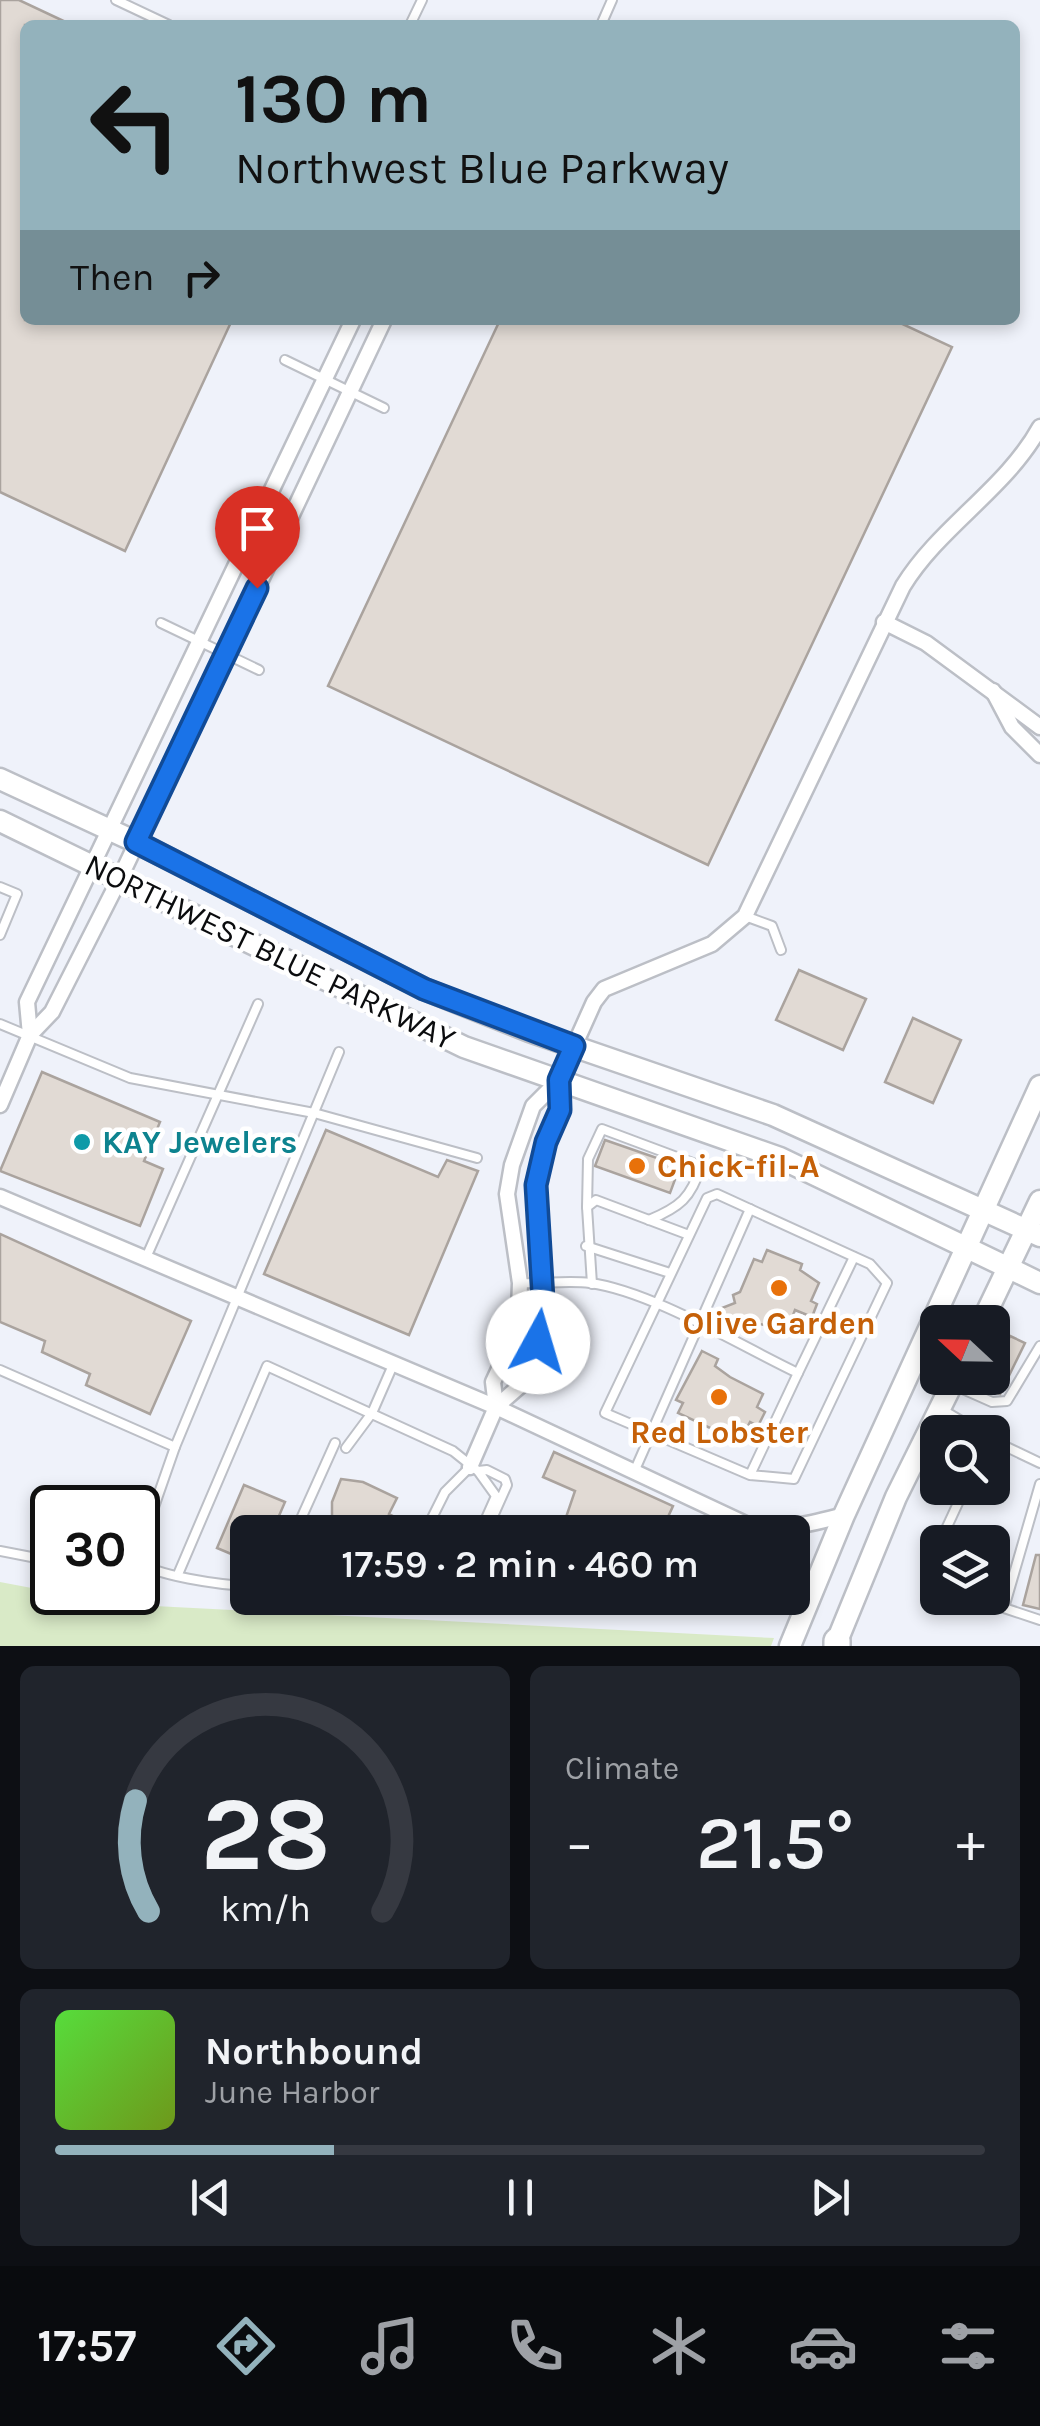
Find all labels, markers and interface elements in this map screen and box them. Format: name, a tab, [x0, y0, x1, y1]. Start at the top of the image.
text: 130 m	[235, 58, 432, 140]
icon: left	[70, 60, 200, 190]
text: Northwest Blue Parkway	[235, 142, 729, 194]
icon: right	[174, 250, 229, 305]
text: Then	[70, 255, 154, 300]
pin	[215, 486, 300, 589]
icon: arrive	[230, 501, 285, 556]
street label: NORTHWEST BLUE PARKWAY	[79, 846, 461, 1058]
place label: KAY Jewelers	[102, 1124, 297, 1161]
marker: KAY Jewelers	[71, 1131, 93, 1153]
place label: Chick-fil-A	[657, 1148, 820, 1185]
marker: Chick-fil-A	[626, 1155, 648, 1177]
marker: Olive Garden	[768, 1277, 790, 1299]
position arrow	[486, 1290, 590, 1394]
place label: Olive Garden	[682, 1305, 876, 1342]
north arrow	[920, 1305, 1010, 1395]
map controls	[920, 1305, 1010, 1615]
marker: Red Lobster	[708, 1386, 730, 1408]
place label: Red Lobster	[630, 1414, 808, 1451]
button: search	[920, 1415, 1010, 1505]
speed limit sign: 30	[30, 1485, 160, 1615]
button: layers	[920, 1525, 1010, 1615]
text: 17:59 · 2 min · 460 m	[341, 1542, 699, 1587]
text: Climate	[565, 1750, 679, 1787]
text: 28	[200, 1774, 330, 1895]
text: 21.5°	[696, 1799, 854, 1887]
text: −	[565, 1811, 594, 1875]
text: +	[956, 1811, 985, 1875]
text: km/h	[220, 1888, 310, 1930]
text: Northbound	[205, 2029, 423, 2074]
text: June Harbor	[205, 2074, 379, 2111]
icon: previous	[183, 2170, 238, 2225]
icon: pause	[493, 2170, 548, 2225]
icon: next	[803, 2170, 858, 2225]
icon: directions	[211, 2311, 281, 2381]
icon: music	[355, 2311, 425, 2381]
icon: phone	[500, 2311, 570, 2381]
icon: climate	[644, 2311, 714, 2381]
icon: car	[788, 2311, 858, 2381]
icon: filters	[933, 2311, 1003, 2381]
text: 17:57	[37, 2320, 136, 2372]

